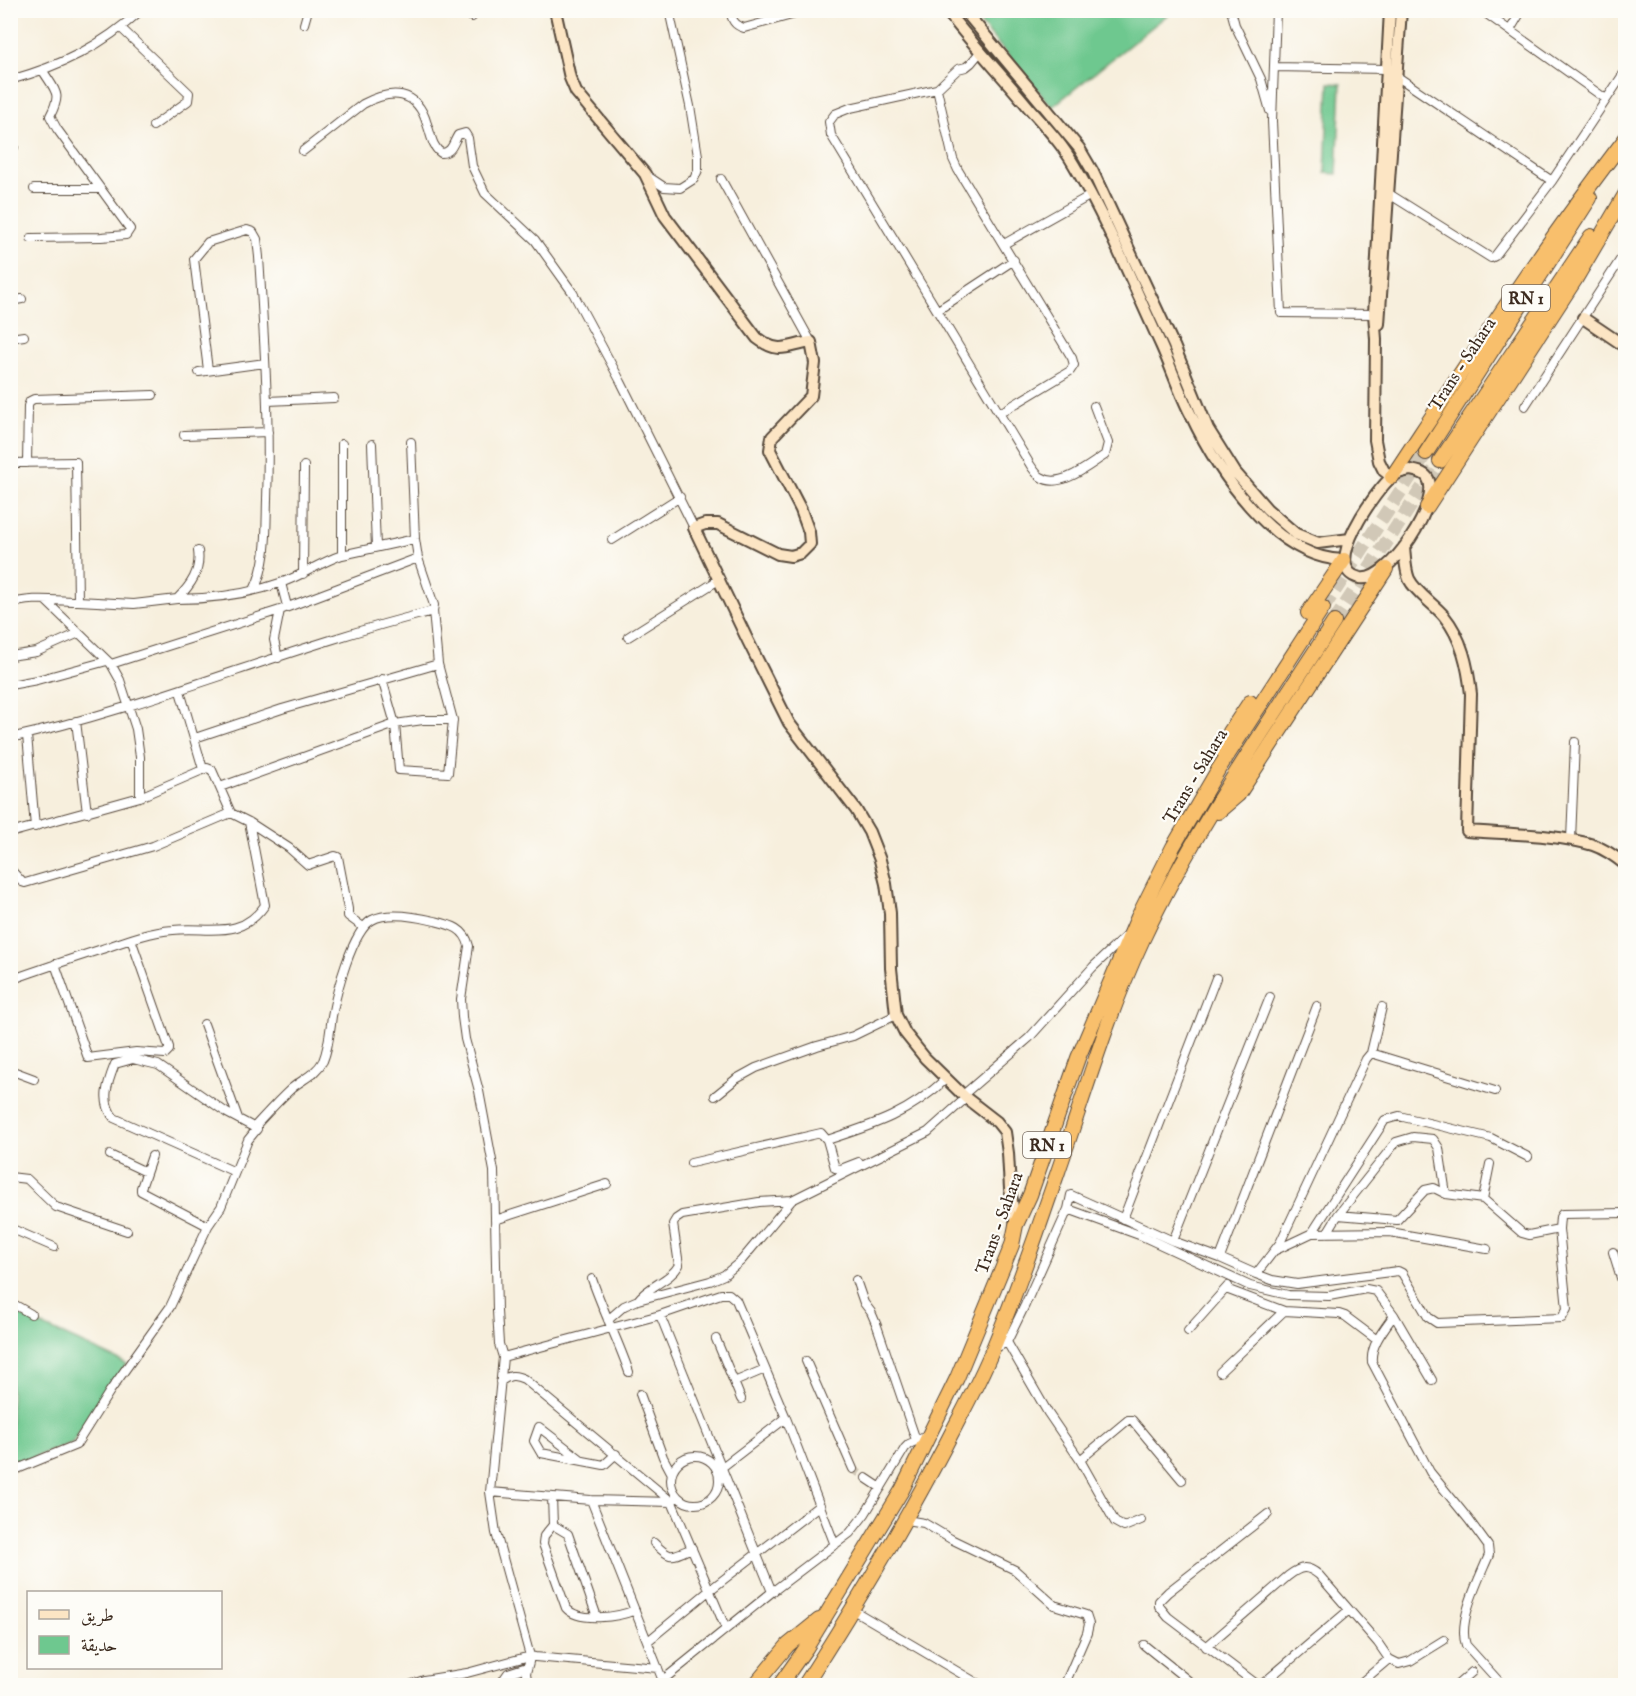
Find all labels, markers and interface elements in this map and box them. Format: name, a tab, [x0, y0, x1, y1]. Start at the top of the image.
road number: RN 1	[1502, 285, 1550, 311]
street label: Trans - Sahara	[1424, 313, 1502, 416]
street label: Trans - Sahara	[1159, 725, 1234, 829]
road number: RN 1	[1023, 1132, 1071, 1158]
street label: Trans - Sahara	[971, 1169, 1030, 1278]
legend	[27, 1591, 222, 1669]
text: طريق	[81, 1605, 114, 1628]
text: حديقة	[81, 1635, 117, 1658]

